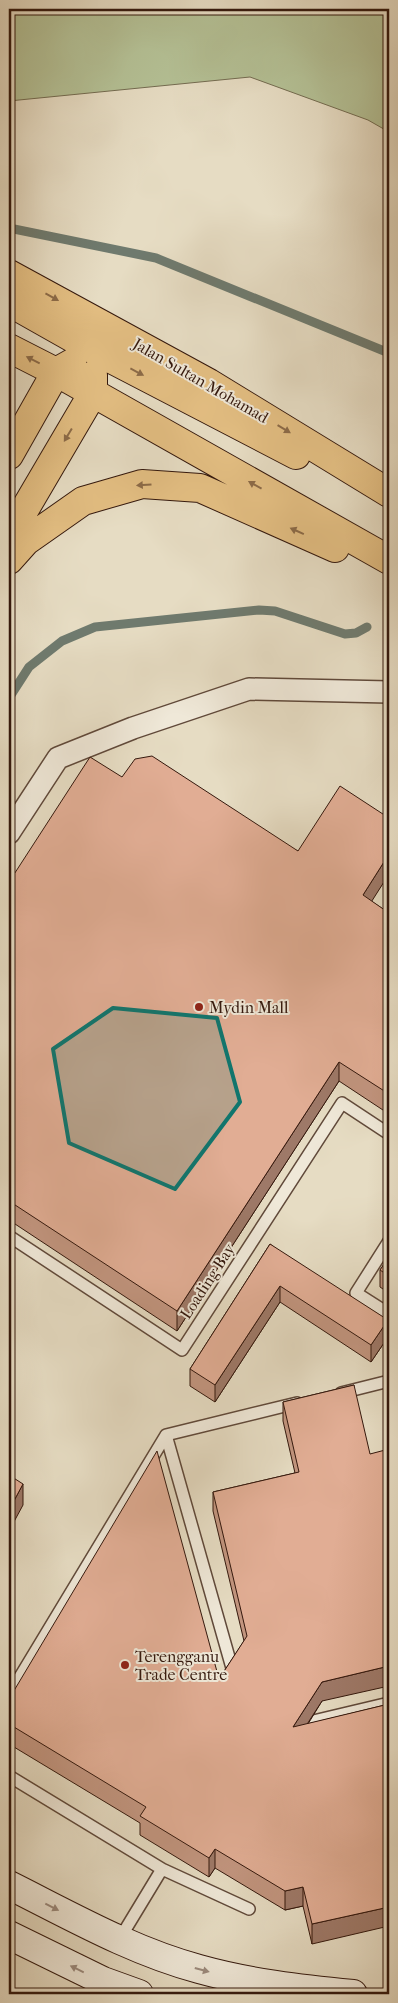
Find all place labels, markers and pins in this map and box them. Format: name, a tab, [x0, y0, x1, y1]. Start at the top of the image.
place label: Mydin Mall	[209, 998, 289, 1017]
marker: Mydin Mall	[193, 1001, 205, 1013]
place label: Terengganu Trade Centre	[135, 1647, 227, 1684]
marker: Terengganu Trade Centre	[119, 1659, 131, 1671]

